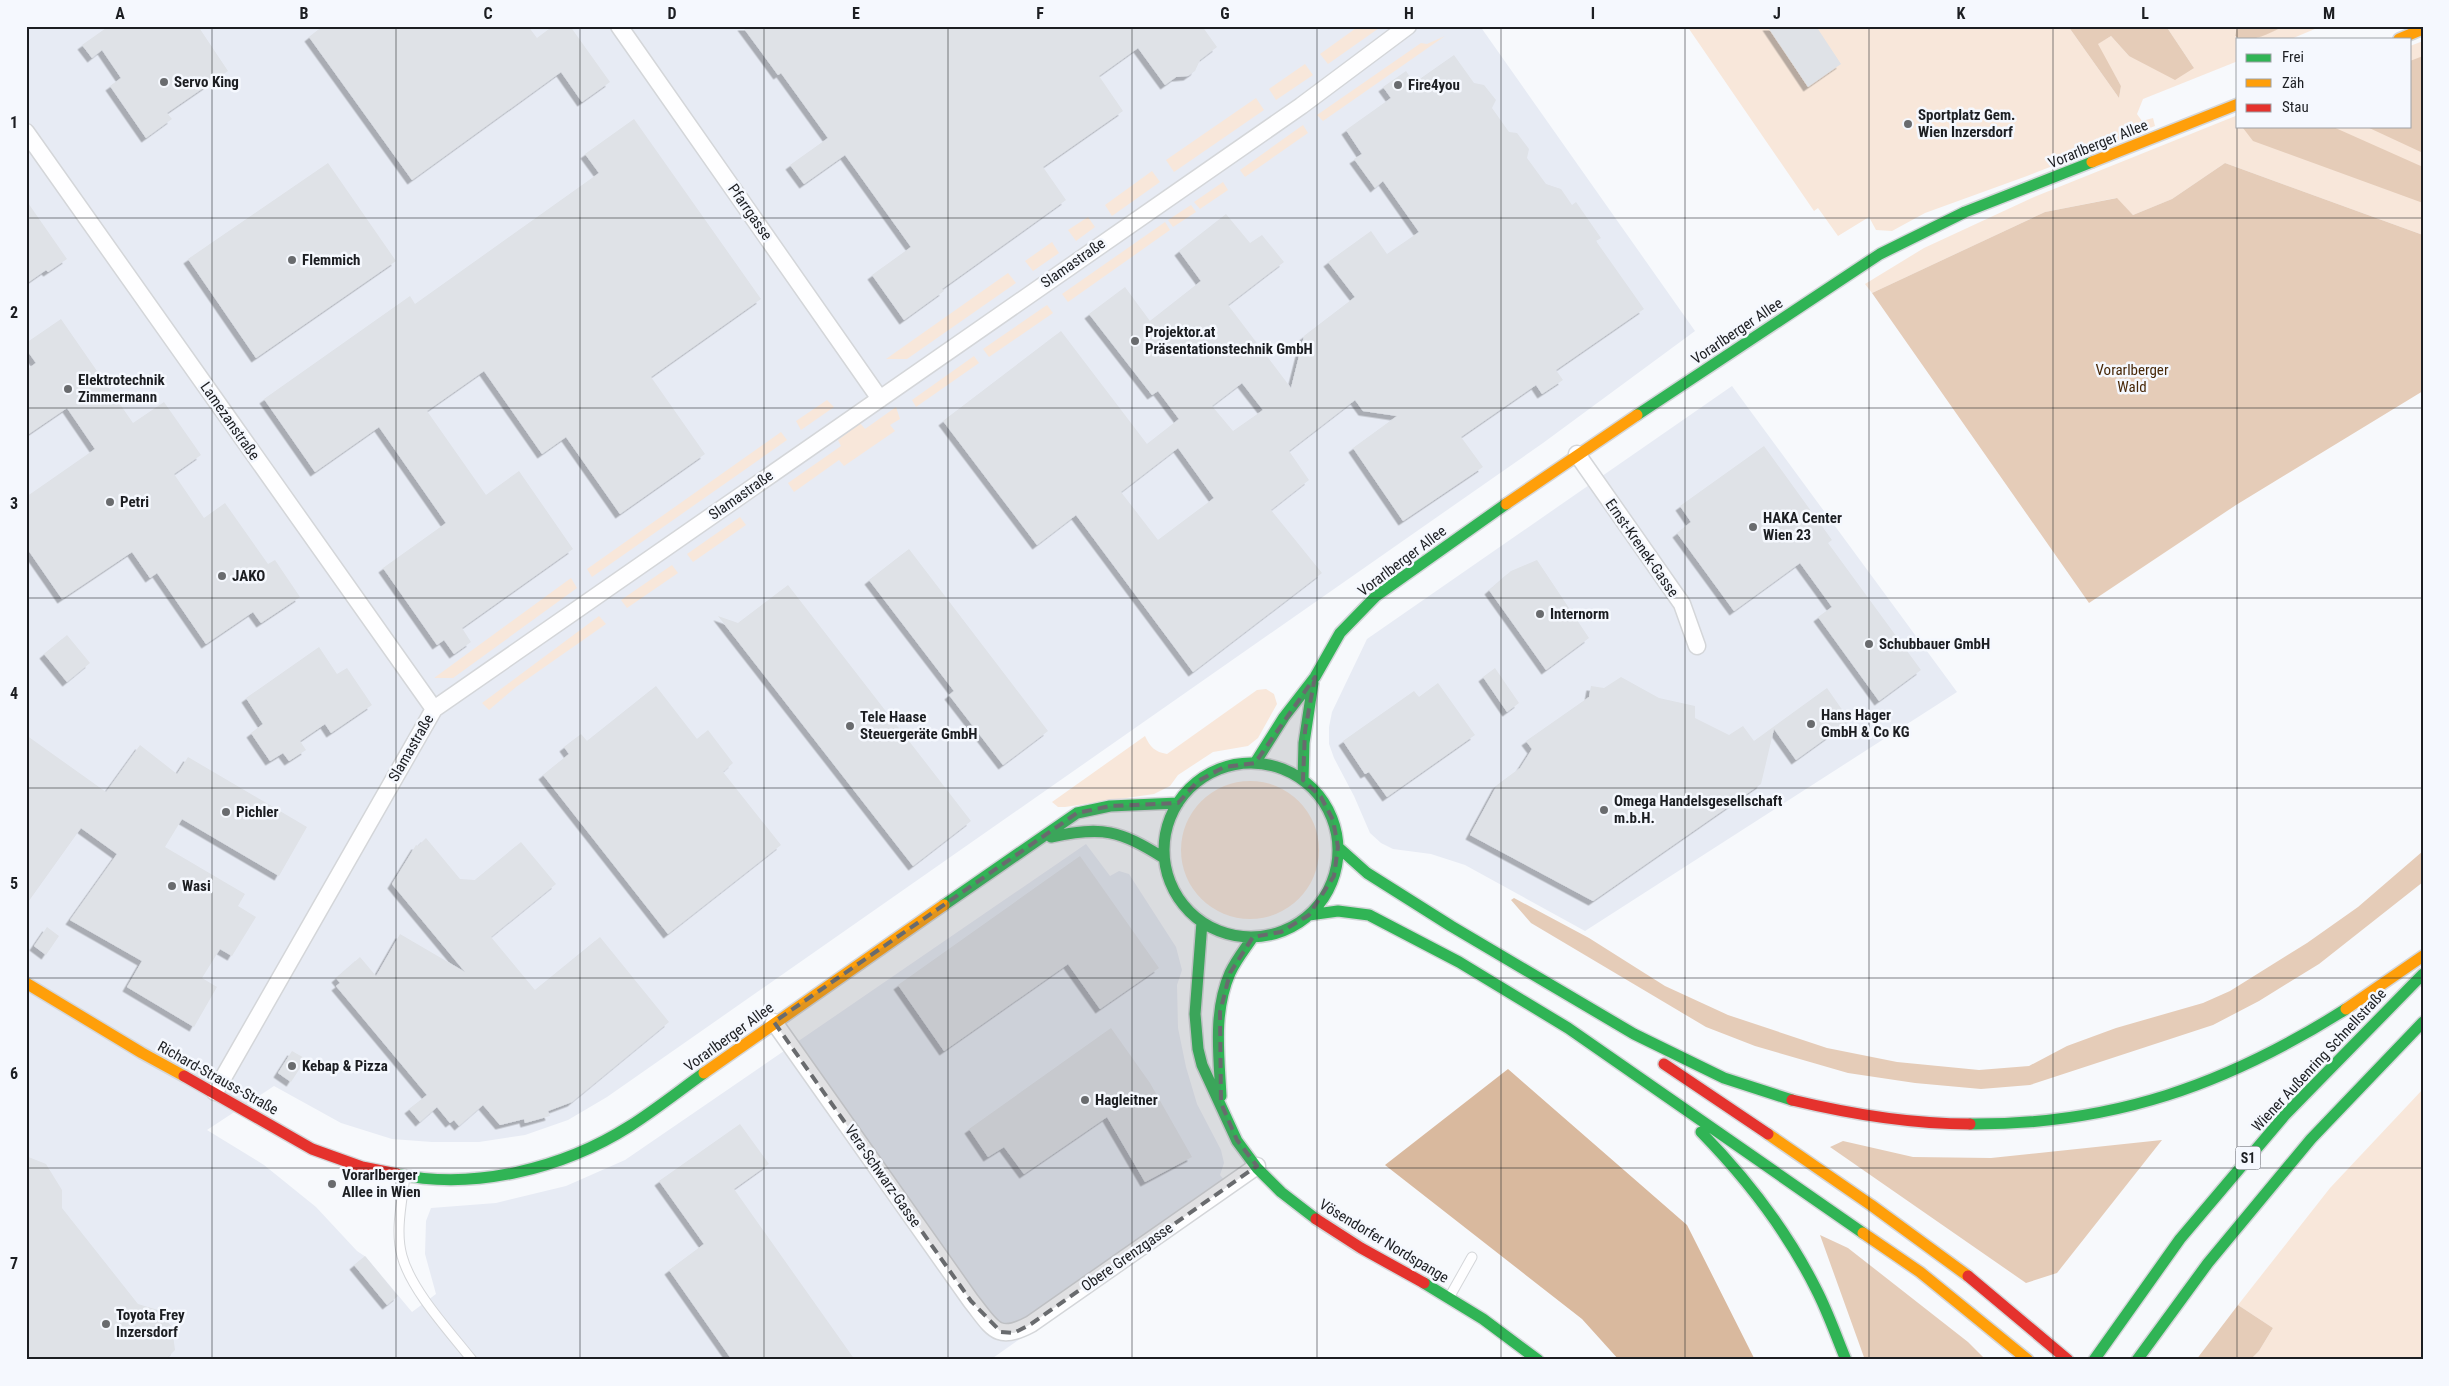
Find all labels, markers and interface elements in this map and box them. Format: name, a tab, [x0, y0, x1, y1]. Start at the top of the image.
text: A	[115, 4, 125, 23]
text: B	[300, 4, 309, 23]
text: C	[483, 4, 493, 23]
text: D	[667, 4, 677, 23]
text: E	[852, 4, 860, 23]
text: F	[1036, 4, 1044, 23]
text: G	[1220, 4, 1230, 23]
text: H	[1404, 4, 1414, 23]
text: I	[1591, 4, 1595, 23]
text: J	[1773, 4, 1781, 23]
text: K	[1957, 4, 1966, 23]
text: L	[2141, 4, 2149, 23]
text: M	[2323, 4, 2335, 23]
legend	[2236, 38, 2412, 128]
text: Frei	[2282, 48, 2304, 66]
place label: Servo King	[174, 73, 239, 91]
text: Zäh	[2282, 74, 2304, 92]
marker: Servo King	[158, 76, 170, 88]
place label: Fire4you	[1408, 76, 1460, 94]
marker: Fire4you	[1392, 79, 1404, 91]
text: Stau	[2282, 98, 2309, 116]
place label: Sportplatz Gem. Wien Inzersdorf	[1918, 106, 2015, 141]
text: 1	[10, 113, 18, 132]
street label: Vorarlberger Allee	[2045, 116, 2151, 172]
marker: Sportplatz Gem. Wien Inzersdorf	[1902, 118, 1914, 130]
street label: Pfarrgasse	[724, 180, 776, 244]
street label: Slamastraße	[1037, 234, 1109, 292]
place label: Flemmich	[302, 251, 360, 269]
marker: Flemmich	[286, 254, 298, 266]
street label: Vorarlberger Allee	[1688, 294, 1786, 368]
text: 2	[10, 303, 18, 322]
place label: Projektor.at Präsentationstechnik GmbH	[1145, 323, 1313, 358]
marker: Projektor.at Präsentationstechnik GmbH	[1129, 335, 1141, 347]
park label: Vorarlberger Wald	[2096, 361, 2169, 396]
place label: Elektrotechnik Zimmermann	[78, 371, 165, 406]
street label: Lamezanstraße	[196, 378, 264, 464]
marker: Elektrotechnik Zimmermann	[62, 383, 74, 395]
street label: Slamastraße	[705, 466, 777, 524]
place label: Petri	[120, 493, 149, 511]
text: 3	[10, 494, 18, 513]
marker: Petri	[104, 496, 116, 508]
street label: Ernst-Krenek-Gasse	[1602, 496, 1682, 600]
place label: HAKA Center Wien 23	[1763, 509, 1842, 544]
marker: HAKA Center Wien 23	[1747, 521, 1759, 533]
street label: Vorarlberger Allee	[1354, 522, 1450, 600]
place label: JAKO	[232, 567, 265, 585]
marker: JAKO	[216, 570, 228, 582]
place label: Internorm	[1550, 605, 1609, 623]
marker: Internorm	[1534, 608, 1546, 620]
place label: Schubbauer GmbH	[1879, 635, 1990, 653]
marker: Schubbauer GmbH	[1863, 638, 1875, 650]
text: 4	[10, 684, 18, 703]
place label: Hans Hager GmbH & Co KG	[1821, 706, 1910, 741]
place label: Tele Haase Steuergeräte GmbH	[860, 708, 978, 743]
street label: Slamastraße	[385, 711, 437, 785]
marker: Hans Hager GmbH & Co KG	[1805, 718, 1817, 730]
marker: Tele Haase Steuergeräte GmbH	[844, 720, 856, 732]
place label: Omega Handelsgesellschaft m.b.H.	[1614, 792, 1783, 827]
place label: Pichler	[236, 803, 279, 821]
marker: Omega Handelsgesellschaft m.b.H.	[1598, 804, 1610, 816]
marker: Pichler	[220, 806, 232, 818]
text: 5	[10, 874, 18, 893]
place label: Wasi	[182, 877, 211, 895]
marker: Wasi	[166, 880, 178, 892]
street label: Wiener Außenring Schnellstraße	[2248, 985, 2390, 1135]
street label: Vorarlberger Allee	[681, 999, 777, 1075]
street label: Richard-Strauss-Straße	[154, 1037, 282, 1119]
place label: Kebap & Pizza	[302, 1057, 388, 1075]
marker: Kebap & Pizza	[286, 1060, 298, 1072]
text: 6	[10, 1064, 18, 1083]
place label: Hagleitner	[1095, 1091, 1158, 1109]
marker: Hagleitner	[1079, 1094, 1091, 1106]
street label: Vera-Schwarz-Gasse	[841, 1121, 925, 1231]
road number: S1	[2236, 1146, 2260, 1170]
place label: Vorarlberger Allee in Wien	[342, 1166, 421, 1201]
marker: Vorarlberger Allee in Wien	[326, 1178, 338, 1190]
street label: Vösendorfer Nordspange	[1316, 1195, 1452, 1287]
street label: Obere Grenzgasse	[1078, 1219, 1176, 1295]
text: 7	[10, 1254, 18, 1273]
place label: Toyota Frey Inzersdorf	[116, 1306, 185, 1341]
marker: Toyota Frey Inzersdorf	[100, 1318, 112, 1330]

